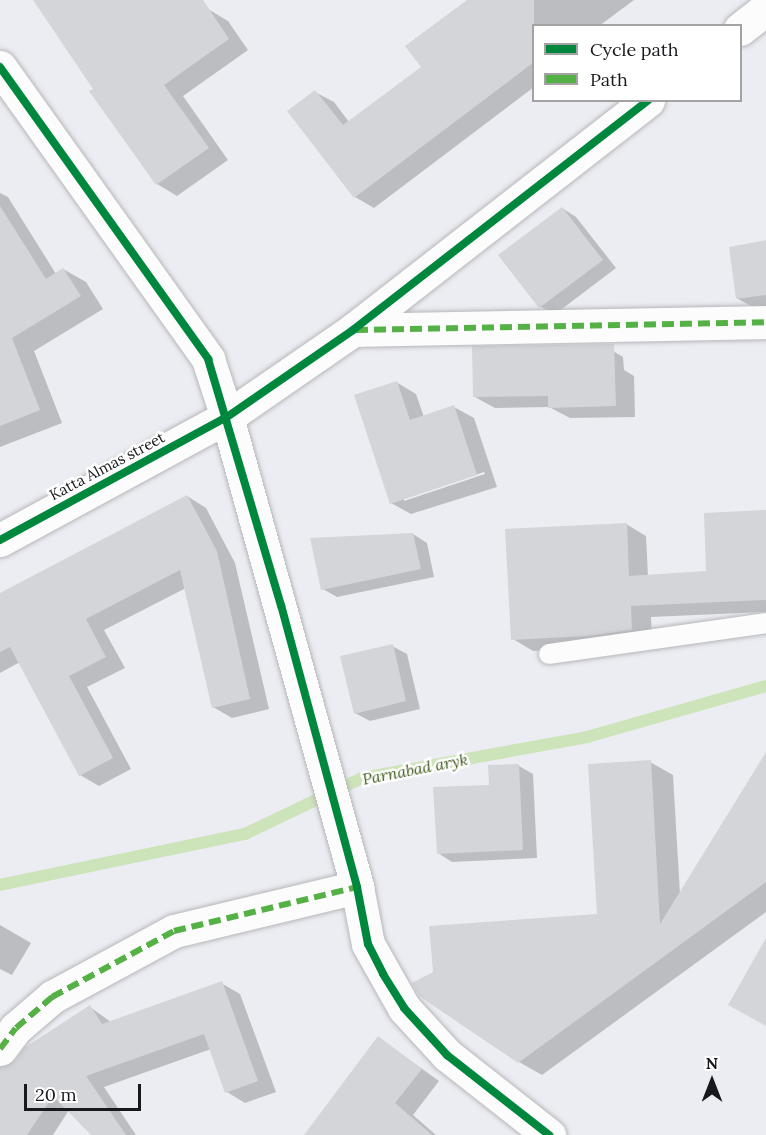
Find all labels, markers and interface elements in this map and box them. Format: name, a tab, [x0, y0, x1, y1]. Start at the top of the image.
legend	[532, 24, 742, 102]
text: Cycle path	[590, 38, 679, 61]
text: Path	[590, 68, 628, 91]
street label: Katta Almas street	[46, 428, 168, 504]
water label: Parnabad aryk	[361, 749, 469, 789]
north arrow	[682, 1051, 742, 1111]
text: N	[706, 1053, 718, 1073]
scale bar	[27, 1072, 144, 1110]
text: 20 m	[35, 1083, 77, 1106]

